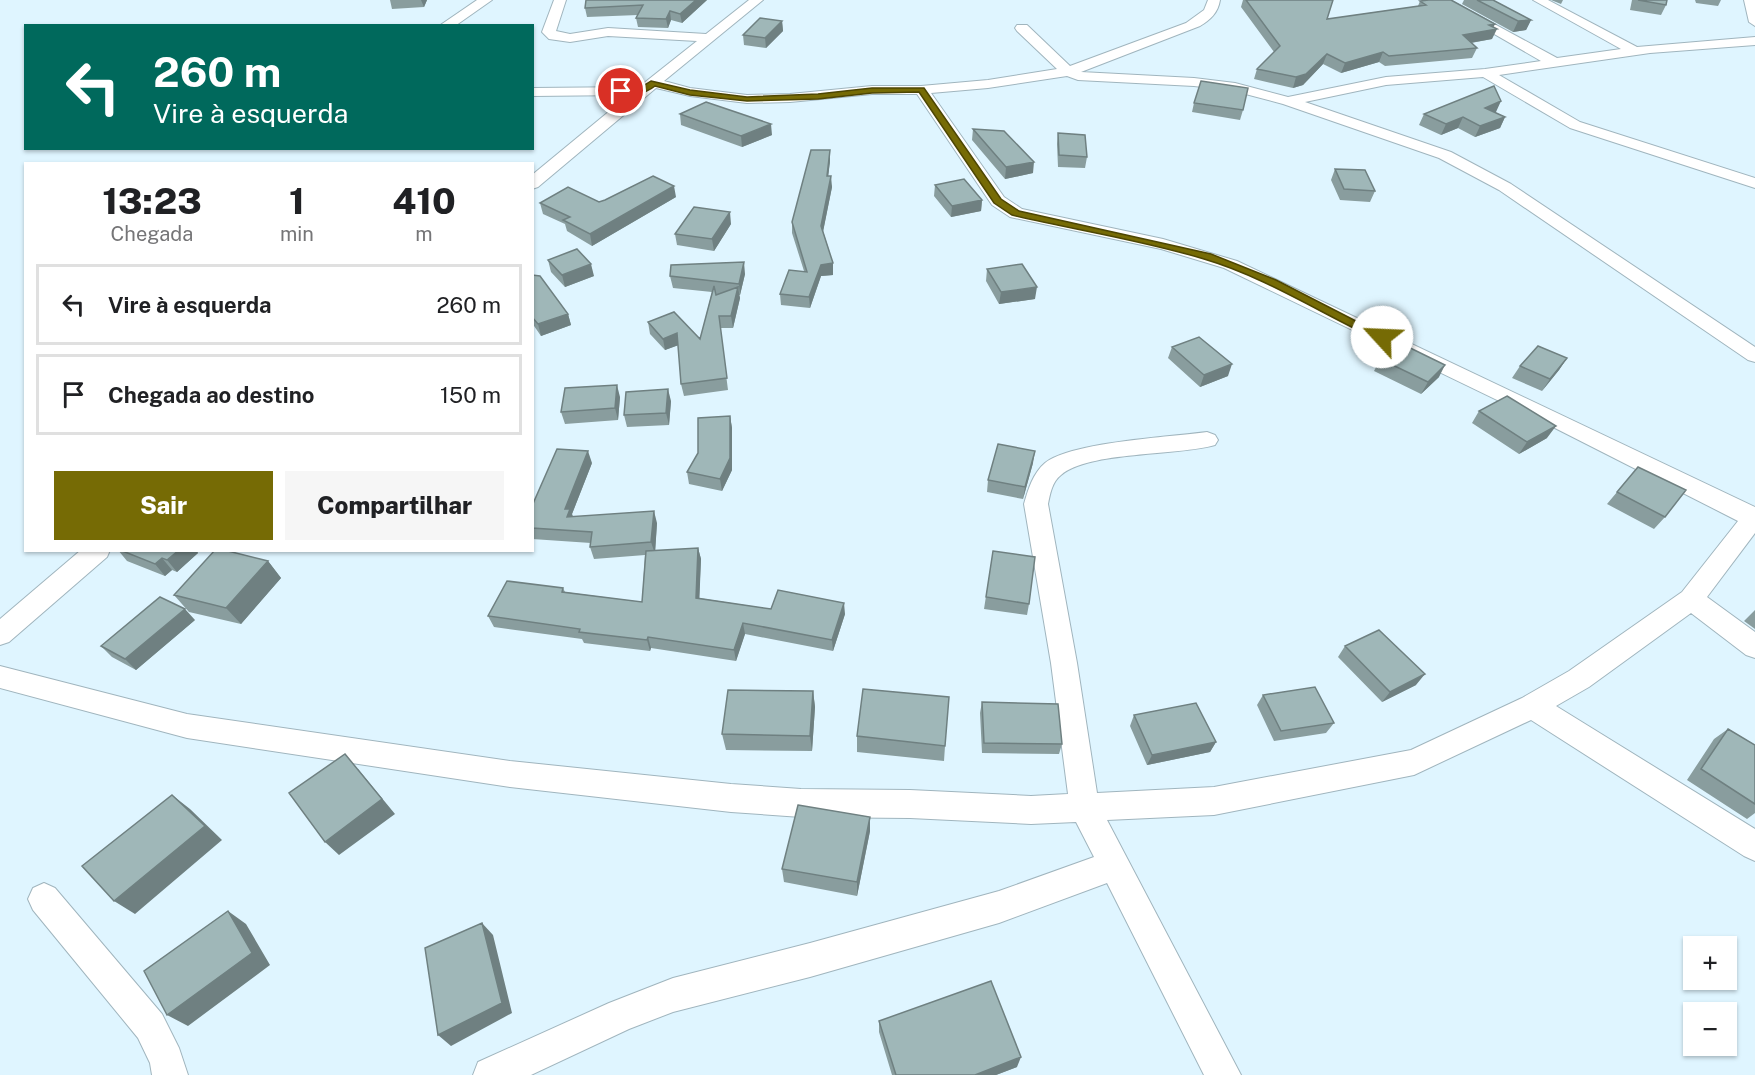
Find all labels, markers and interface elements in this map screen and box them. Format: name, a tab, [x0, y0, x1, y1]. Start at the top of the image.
text: 260 m	[153, 47, 281, 96]
icon: left	[54, 48, 132, 126]
pin	[595, 65, 646, 116]
icon: arrive	[604, 74, 637, 107]
text: Vire à esquerda	[153, 97, 348, 129]
text: 13:23	[102, 180, 202, 222]
text: 1	[289, 180, 305, 222]
text: 410	[392, 180, 456, 222]
text: Chegada	[111, 222, 193, 246]
text: min	[280, 222, 314, 246]
text: m	[415, 222, 433, 246]
icon: left	[57, 288, 90, 321]
text: Vire à esquerda	[108, 292, 272, 318]
text: 260 m	[436, 292, 501, 318]
position arrow	[1350, 305, 1414, 369]
icon: arrive	[57, 378, 90, 411]
text: Chegada ao destino	[108, 382, 314, 408]
text: 150 m	[440, 382, 501, 408]
button: Sair	[54, 471, 273, 540]
button: Compartilhar	[285, 471, 504, 540]
map controls	[1683, 936, 1737, 1056]
button: +	[1683, 936, 1737, 990]
button: −	[1683, 1002, 1737, 1056]

